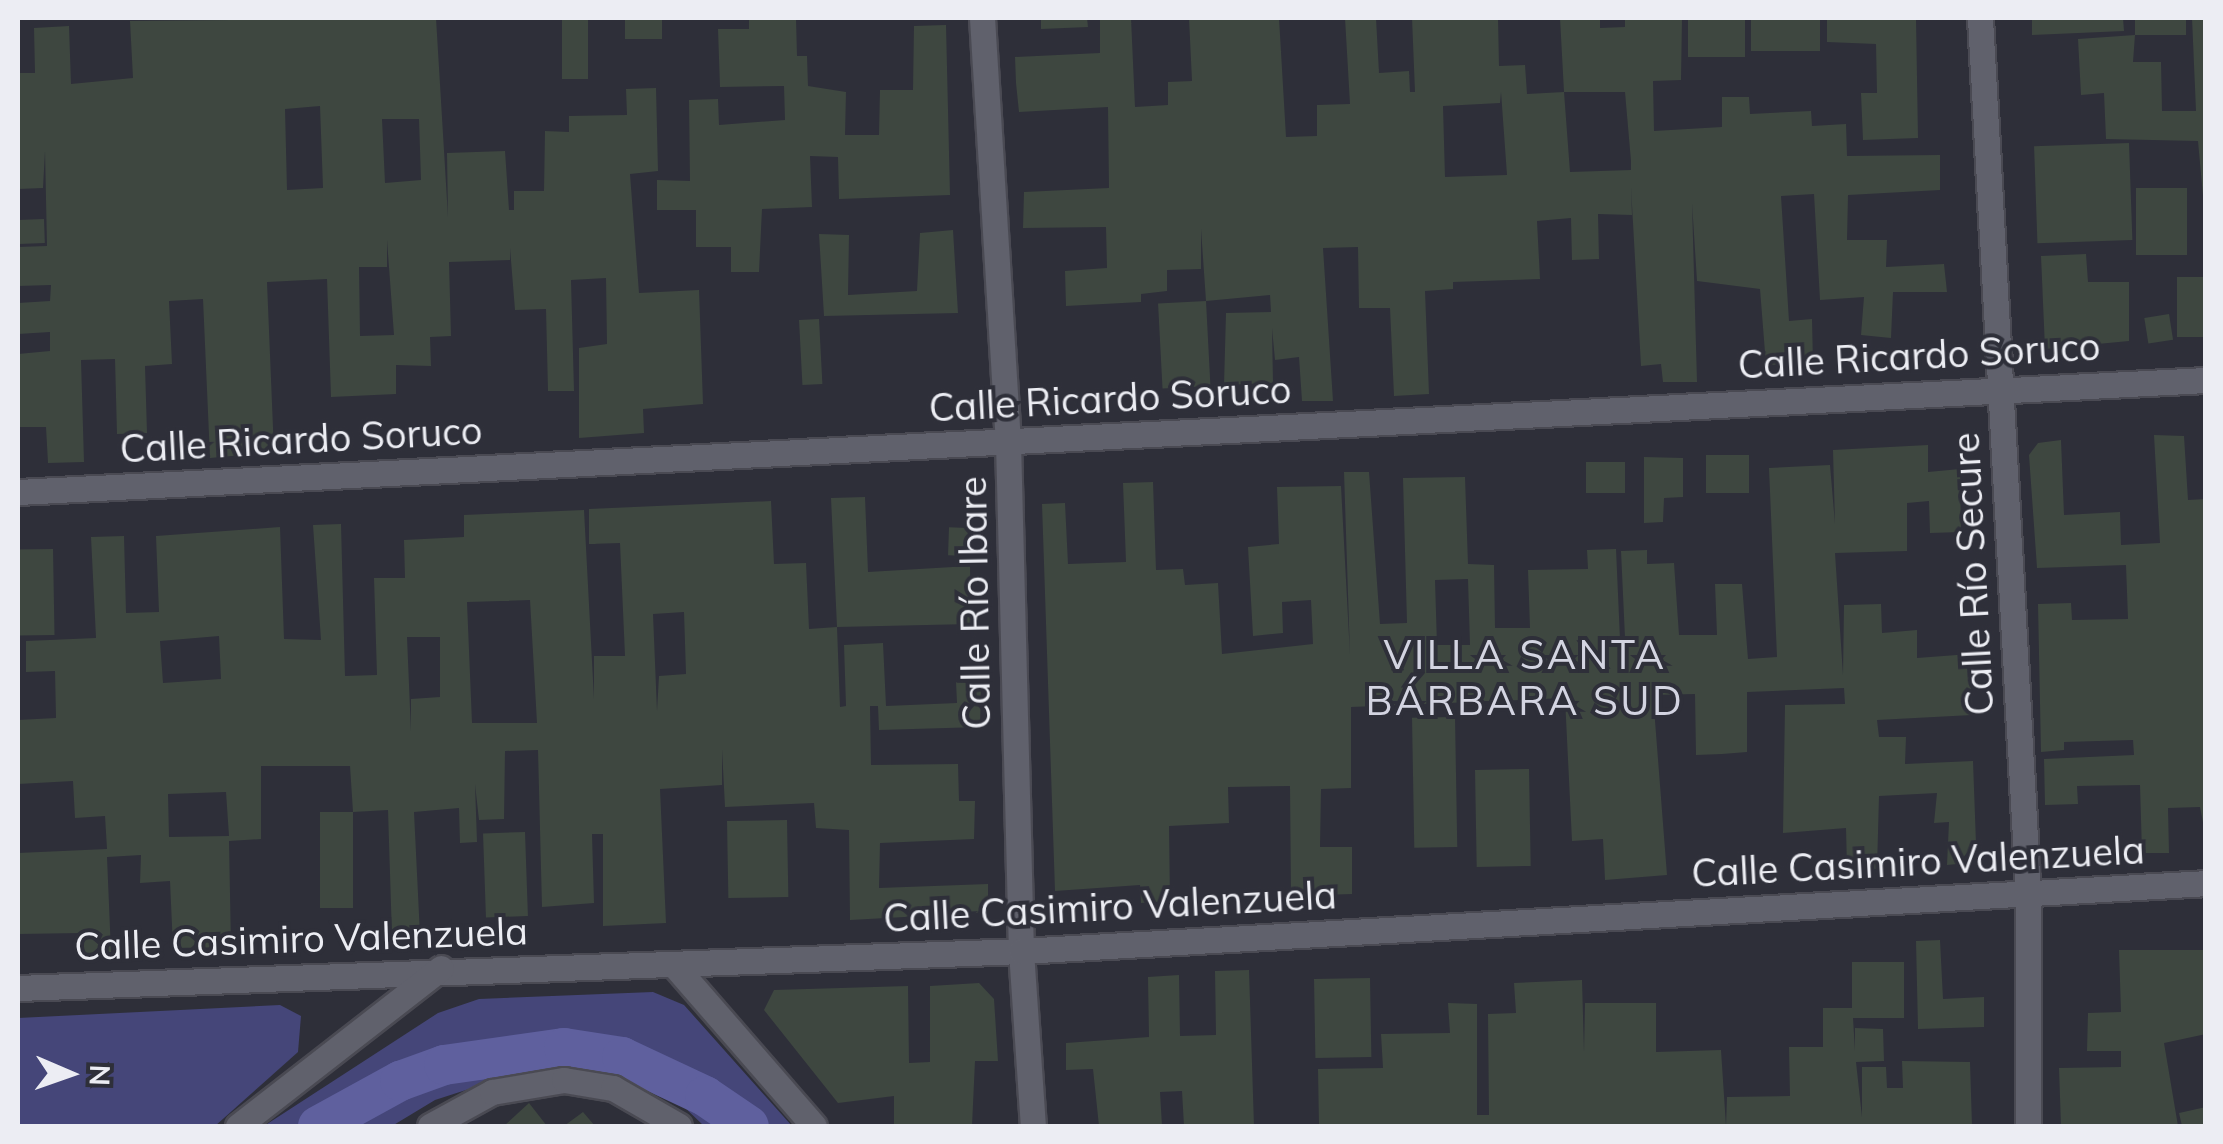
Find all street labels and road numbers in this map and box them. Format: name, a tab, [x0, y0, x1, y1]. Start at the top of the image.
street label: Calle Ricardo Soruco	[1737, 324, 2101, 388]
street label: Calle Ricardo Soruco	[928, 367, 1292, 431]
street label: Calle Ricardo Soruco	[119, 408, 483, 472]
street label: Calle Río Secure	[1943, 431, 2003, 717]
street label: Calle Río Ibare	[950, 476, 1000, 730]
street label: Calle Casimiro Valenzuela	[1690, 827, 2146, 897]
street label: Calle Casimiro Valenzuela	[882, 872, 1338, 942]
street label: Calle Casimiro Valenzuela	[73, 908, 529, 970]

